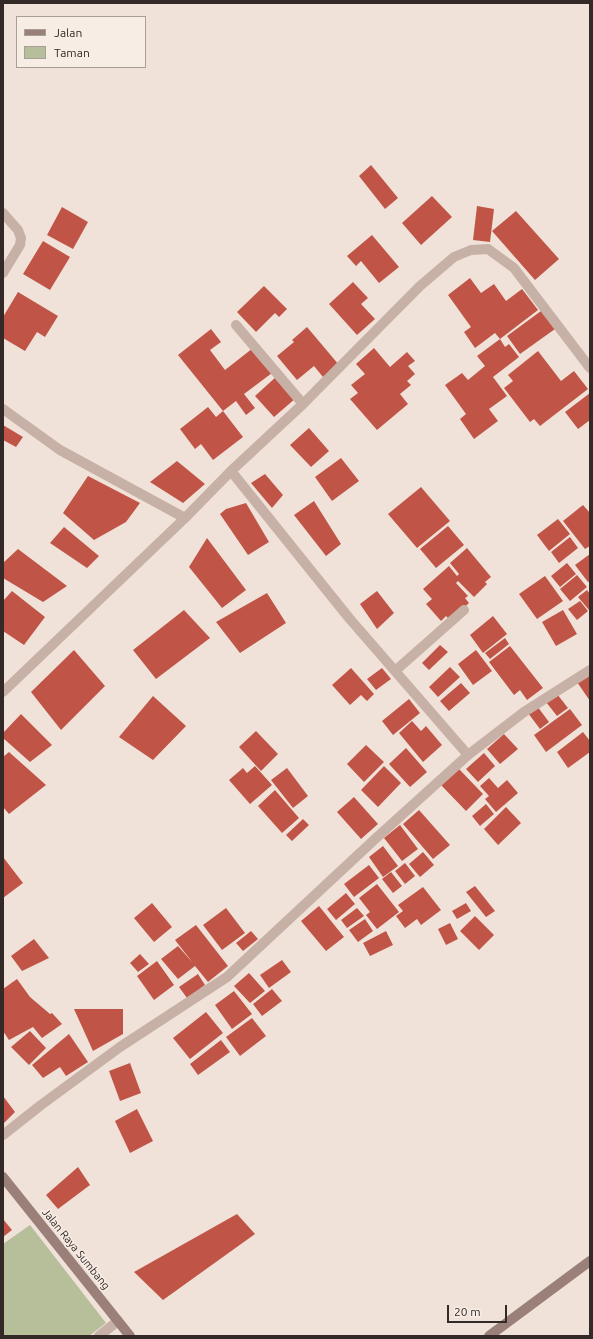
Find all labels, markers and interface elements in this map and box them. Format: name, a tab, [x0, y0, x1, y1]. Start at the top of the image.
legend	[16, 16, 146, 68]
text: Jalan	[54, 26, 82, 39]
text: Taman	[54, 46, 90, 59]
street label: Jalan Raya Sumbang	[39, 1206, 113, 1292]
scale bar	[449, 1297, 509, 1323]
text: 20 m	[454, 1305, 481, 1318]

